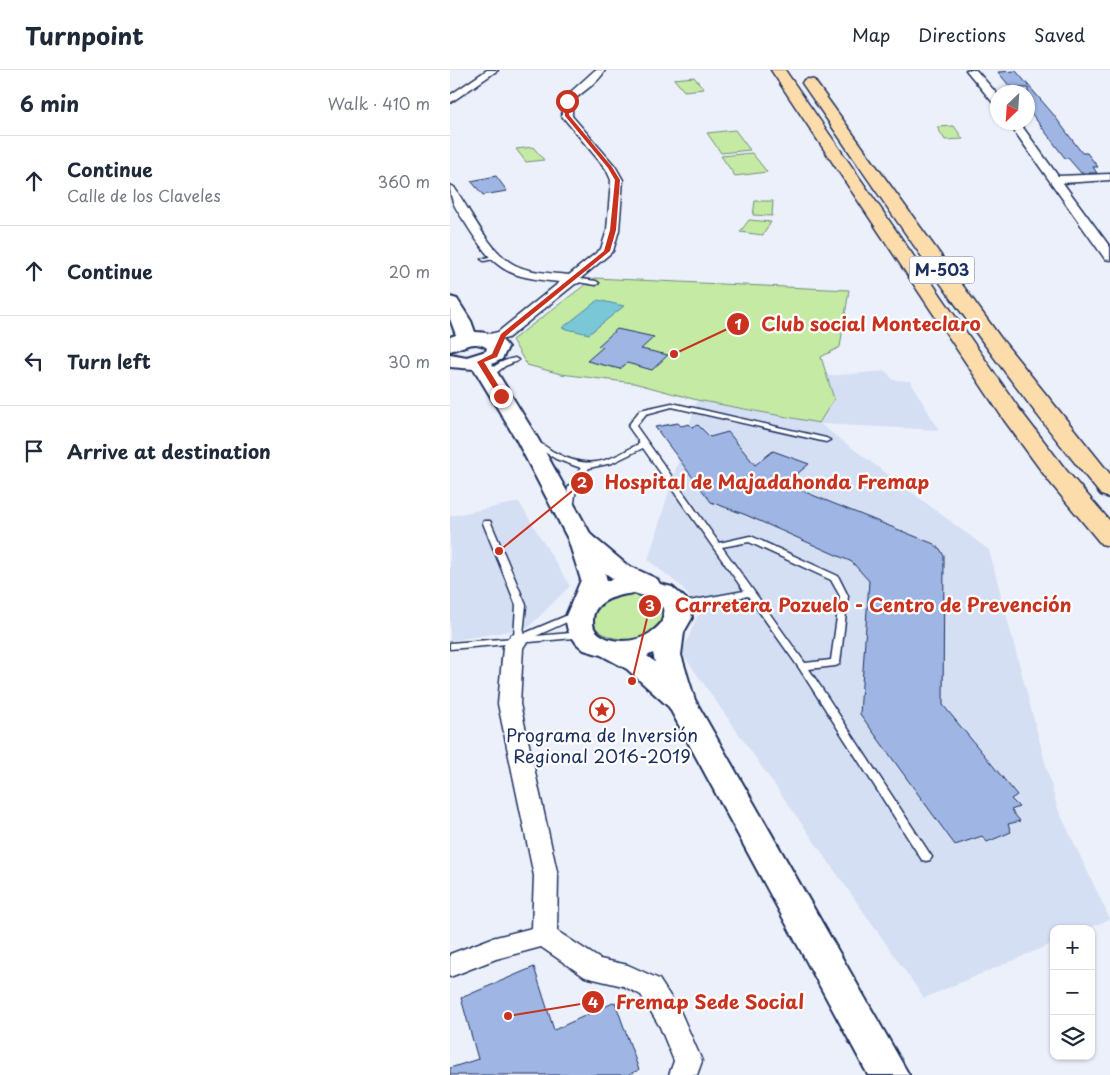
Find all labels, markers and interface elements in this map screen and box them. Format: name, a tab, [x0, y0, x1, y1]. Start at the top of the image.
text: Turnpoint	[25, 17, 144, 53]
text: Map	[852, 21, 890, 48]
text: Directions	[918, 21, 1006, 48]
text: Saved	[1034, 21, 1085, 48]
north arrow	[990, 85, 1035, 130]
text: 6 min	[20, 87, 79, 119]
route start	[556, 90, 579, 113]
text: Walk · 410 m	[328, 91, 430, 115]
text: Continue	[67, 155, 153, 183]
icon: ahead	[20, 167, 48, 195]
text: 360 m	[378, 169, 430, 193]
text: Calle de los Claveles	[67, 183, 221, 207]
road number: M-503	[910, 256, 974, 284]
icon: ahead	[20, 257, 48, 285]
text: Continue	[67, 257, 153, 285]
text: 20 m	[389, 259, 430, 283]
callout: Club social Monteclaro	[726, 307, 991, 341]
text: Club social Monteclaro	[761, 309, 981, 337]
text: 1	[734, 312, 742, 335]
icon: left	[20, 347, 48, 375]
text: Turn left	[67, 347, 151, 375]
text: 30 m	[388, 349, 430, 373]
route end	[490, 385, 513, 408]
icon: arrive	[20, 437, 48, 465]
text: Arrive at destination	[67, 437, 271, 465]
callout: Hospital de Majadahonda Fremap	[569, 466, 941, 500]
text: Hospital de Majadahonda Fremap	[605, 467, 930, 495]
text: 2	[577, 470, 588, 493]
callout: Carretera Pozuelo - Centro de Prevención	[638, 589, 1083, 623]
text: Carretera Pozuelo - Centro de Prevención	[675, 590, 1071, 618]
text: 3	[645, 593, 655, 616]
place icon: Programa de Inversión Regional 2016-2019	[589, 697, 615, 723]
place label: Programa de Inversión Regional 2016-2019	[506, 721, 698, 769]
map controls	[1050, 925, 1095, 1060]
button: +	[1050, 925, 1095, 970]
button: −	[1050, 970, 1095, 1015]
callout: Fremap Sede Social	[581, 985, 813, 1019]
text: Fremap Sede Social	[616, 987, 804, 1015]
text: 4	[588, 990, 598, 1013]
button: layers	[1050, 1015, 1095, 1060]

